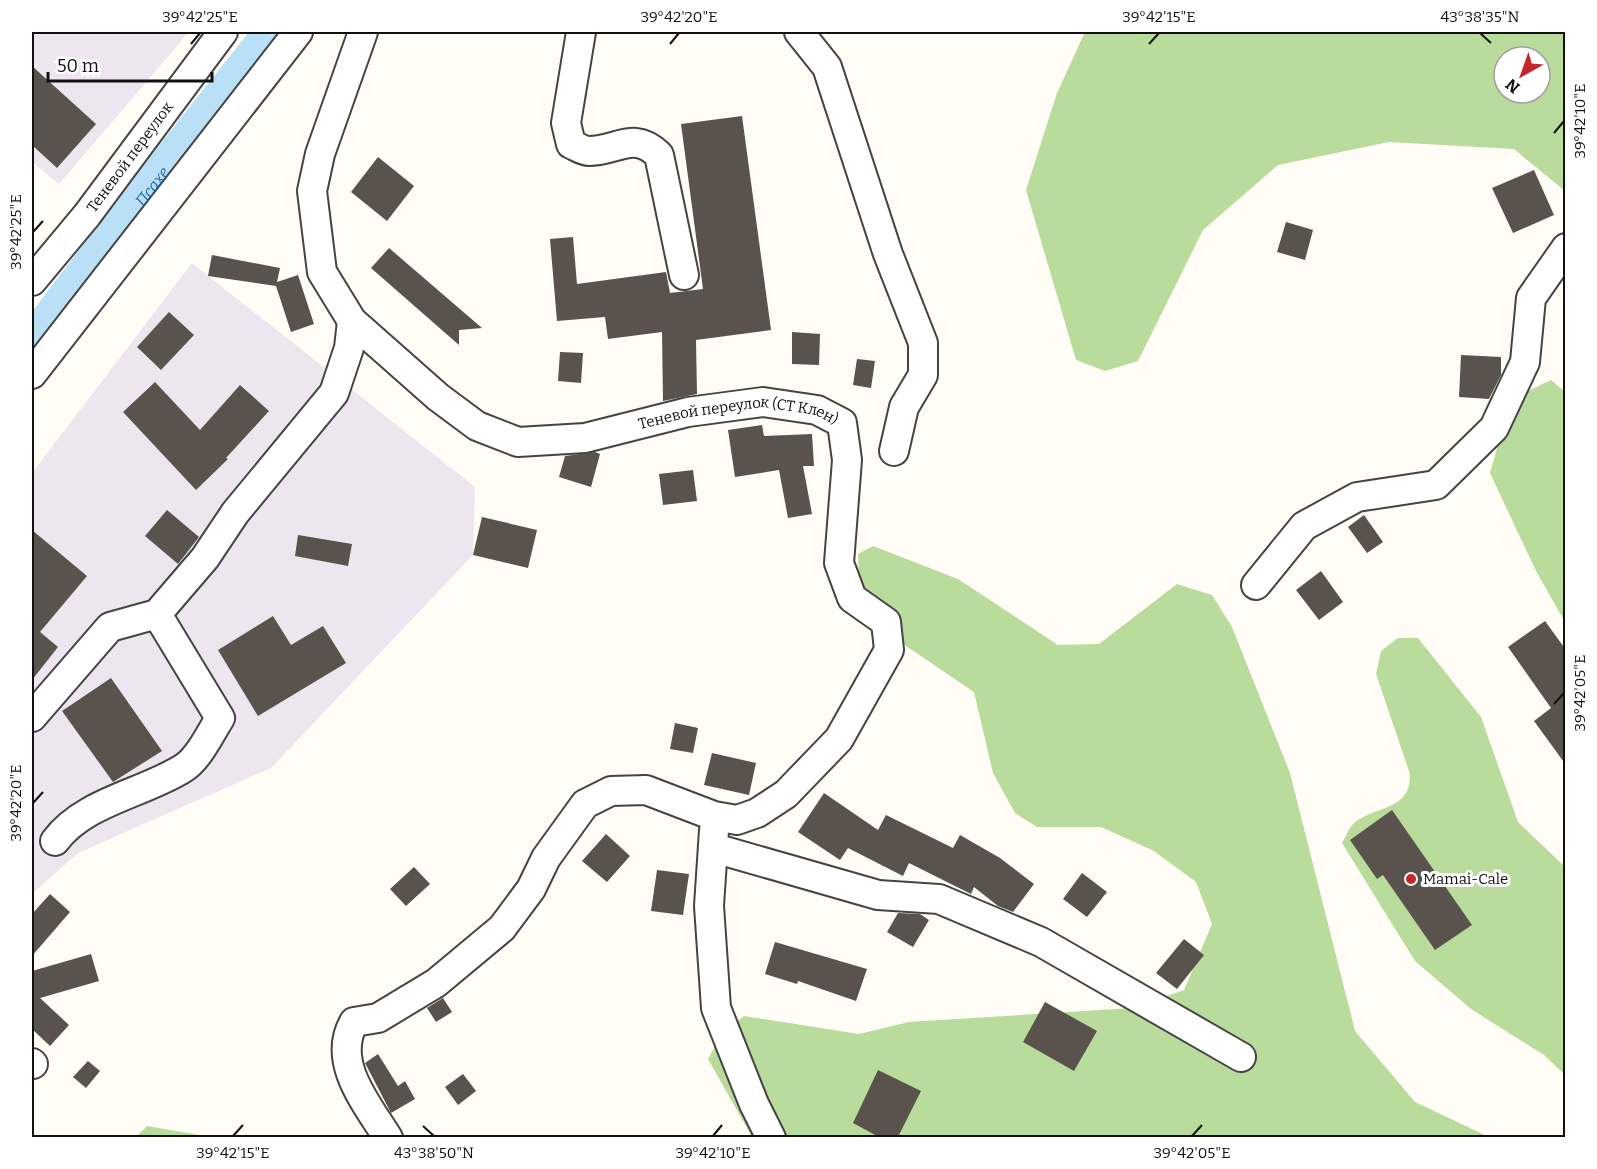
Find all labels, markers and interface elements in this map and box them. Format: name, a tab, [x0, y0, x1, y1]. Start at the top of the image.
text: 39°42'25"E	[162, 8, 238, 26]
text: 39°42'20"E	[640, 8, 718, 26]
text: 39°42'15"E	[1122, 8, 1196, 26]
text: 43°38'35"N	[1441, 8, 1520, 26]
scale bar	[48, 45, 212, 83]
north arrow	[1492, 45, 1552, 105]
text: 50 m	[57, 55, 99, 77]
text: N	[1502, 75, 1524, 97]
text: 39°42'10"E	[1571, 84, 1589, 158]
street label: Теневой переулок	[83, 98, 177, 216]
water label: Псахе	[131, 163, 173, 210]
text: 39°42'25"E	[7, 194, 25, 270]
street label: Теневой переулок (СТ Клен)	[636, 393, 841, 433]
text: 39°42'05"E	[1571, 655, 1589, 731]
text: 39°42'20"E	[7, 764, 25, 842]
place label: Mamai-Cale	[1423, 870, 1508, 888]
marker: Mamai-Cale	[1404, 872, 1418, 886]
text: 39°42'15"E	[196, 1144, 270, 1162]
text: 43°38'50"N	[394, 1144, 474, 1162]
text: 39°42'10"E	[676, 1144, 750, 1162]
text: 39°42'05"E	[1154, 1144, 1230, 1162]

